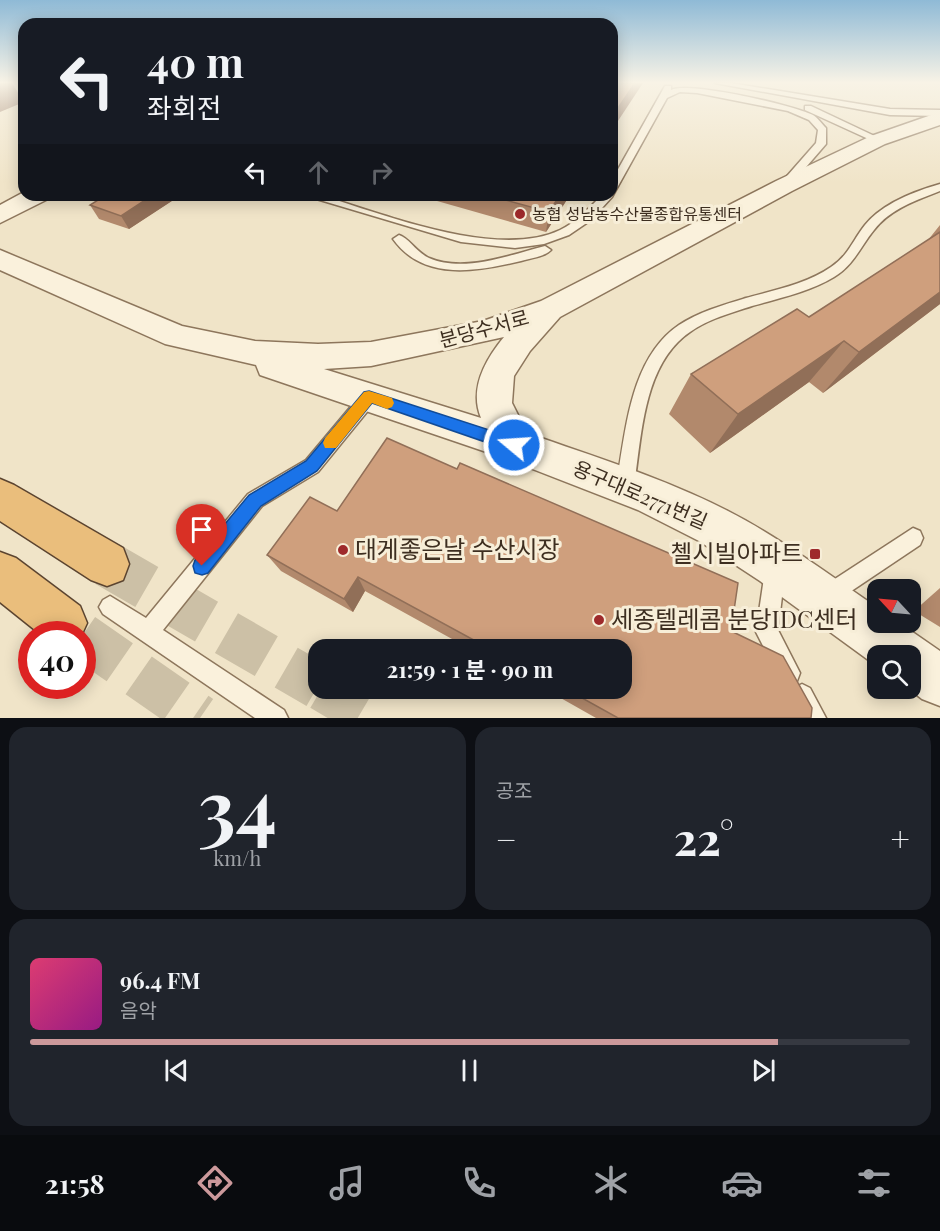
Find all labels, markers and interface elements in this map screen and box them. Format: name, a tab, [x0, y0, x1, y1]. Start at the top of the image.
text: 40 m	[147, 33, 244, 89]
icon: left	[48, 42, 126, 120]
text: 좌회전	[147, 89, 222, 125]
icon: left	[239, 156, 272, 189]
icon: ahead	[302, 156, 335, 189]
icon: right	[365, 156, 398, 189]
place label: 농협 성남농수산물종합유통센터	[532, 203, 742, 224]
marker: 농협 성남농수산물종합유통센터	[513, 207, 527, 221]
street label: 분당수서로	[436, 303, 532, 352]
position arrow	[482, 413, 546, 477]
street label: 용구대로2771번길	[569, 453, 712, 534]
pin	[176, 504, 227, 566]
icon: arrive	[185, 513, 218, 546]
place label: 대게좋은날 수산시장	[355, 532, 560, 564]
place label: 첼시빌아파트	[671, 536, 803, 568]
marker: 대게좋은날 수산시장	[336, 543, 350, 557]
marker: 첼시빌아파트	[808, 547, 822, 561]
north arrow	[867, 579, 921, 633]
map controls	[867, 579, 921, 699]
place label: 세종텔레콤 분당IDC센터	[611, 602, 858, 634]
marker: 세종텔레콤 분당IDC센터	[592, 613, 606, 627]
speed limit sign: 40	[18, 621, 96, 699]
button: search	[867, 645, 921, 699]
text: 21:59 · 1 분 · 90 m	[387, 654, 553, 684]
text: 34	[198, 753, 277, 857]
text: 공조	[496, 776, 532, 803]
text: 22°	[674, 807, 734, 867]
text: −	[496, 816, 517, 860]
text: +	[891, 816, 910, 860]
text: km/h	[213, 844, 261, 871]
text: 96.4 FM	[120, 965, 200, 995]
text: 음악	[120, 996, 157, 1023]
icon: previous	[160, 1054, 193, 1087]
icon: pause	[453, 1054, 486, 1087]
icon: next	[747, 1054, 780, 1087]
icon: directions	[194, 1162, 236, 1204]
icon: music	[326, 1162, 368, 1204]
icon: phone	[458, 1162, 500, 1204]
icon: climate	[590, 1162, 632, 1204]
icon: car	[721, 1162, 763, 1204]
icon: filters	[853, 1162, 895, 1204]
text: 21:58	[45, 1165, 105, 1201]

